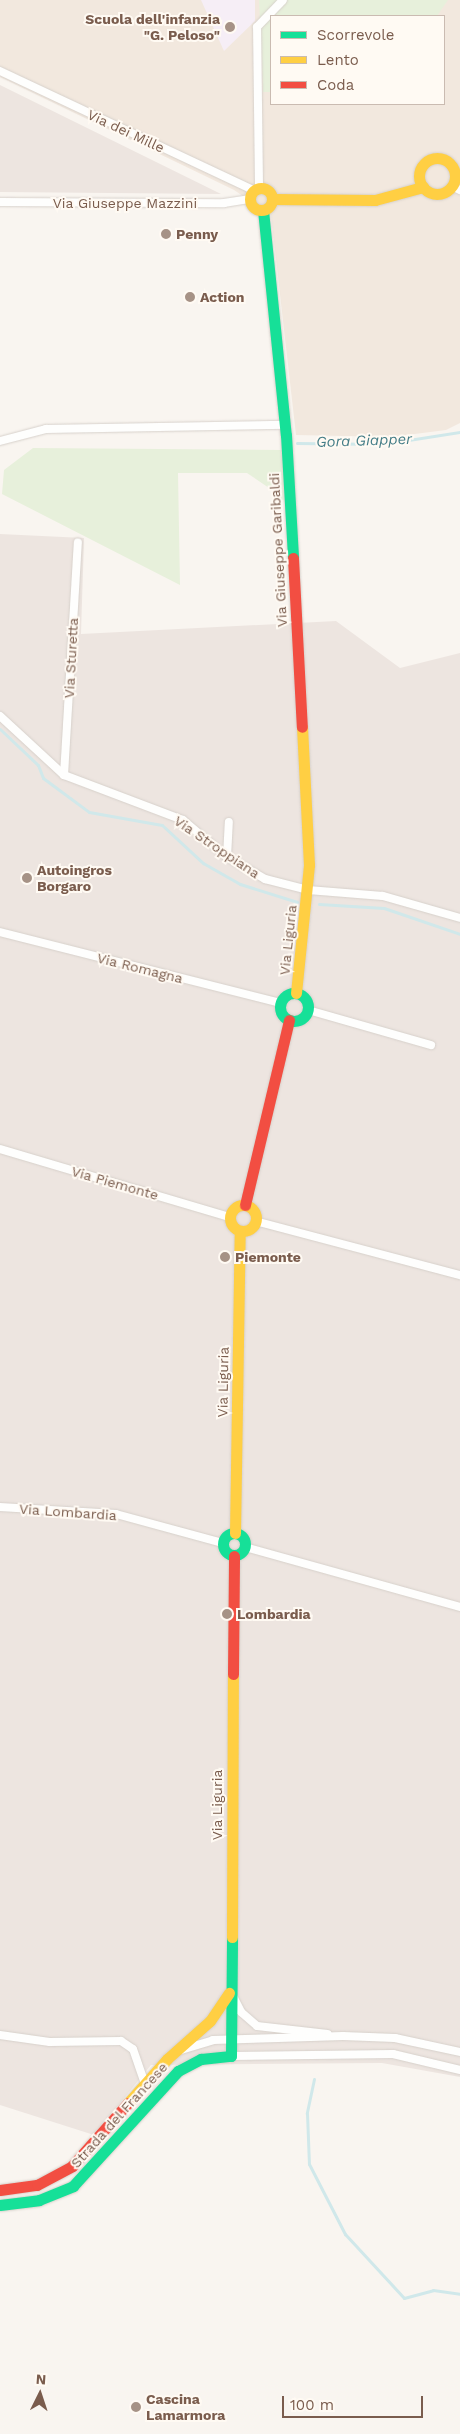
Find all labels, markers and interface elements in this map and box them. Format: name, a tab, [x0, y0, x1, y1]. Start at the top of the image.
place label: Scuola dell'infanzia "G. Peloso"	[85, 11, 220, 44]
legend	[270, 15, 445, 105]
marker: Scuola dell'infanzia "G. Peloso"	[224, 21, 236, 33]
text: Scorrevole	[317, 26, 395, 44]
text: Lento	[317, 51, 359, 69]
text: Coda	[317, 76, 354, 94]
street label: Via dei Mille	[85, 106, 167, 156]
street label: Via Giuseppe Mazzini	[53, 195, 197, 211]
place label: Penny	[176, 226, 218, 242]
marker: Penny	[160, 228, 172, 240]
place label: Action	[200, 289, 244, 305]
marker: Action	[184, 291, 196, 303]
water label: Gora Giapper	[316, 430, 412, 452]
street label: Via Giuseppe Garibaldi	[266, 472, 290, 628]
street label: Via Sturetta	[60, 617, 82, 699]
street label: Via Stroppiana	[171, 812, 263, 882]
place label: Autoingros Borgaro	[37, 862, 112, 894]
marker: Autoingros Borgaro	[21, 872, 33, 884]
street label: Via Liguria	[276, 904, 300, 976]
street label: Via Romagna	[95, 949, 185, 987]
street label: Via Piemonte	[69, 1163, 161, 1203]
place label: Piemonte	[235, 1249, 301, 1265]
marker: Piemonte	[219, 1251, 231, 1263]
street label: Via Liguria	[214, 1346, 232, 1418]
street label: Via Lombardia	[19, 1500, 117, 1524]
place label: Lombardia	[237, 1606, 311, 1622]
marker: Lombardia	[221, 1608, 233, 1620]
street label: Via Liguria	[209, 1769, 225, 1841]
street label: Strada del Francese	[67, 2058, 171, 2172]
north arrow	[15, 2369, 65, 2419]
text: N	[35, 2371, 47, 2387]
scale bar	[285, 2386, 426, 2418]
place label: Cascina Lamarmora	[146, 2391, 225, 2424]
text: 100 m	[290, 2396, 334, 2414]
marker: Cascina Lamarmora	[130, 2401, 142, 2413]

